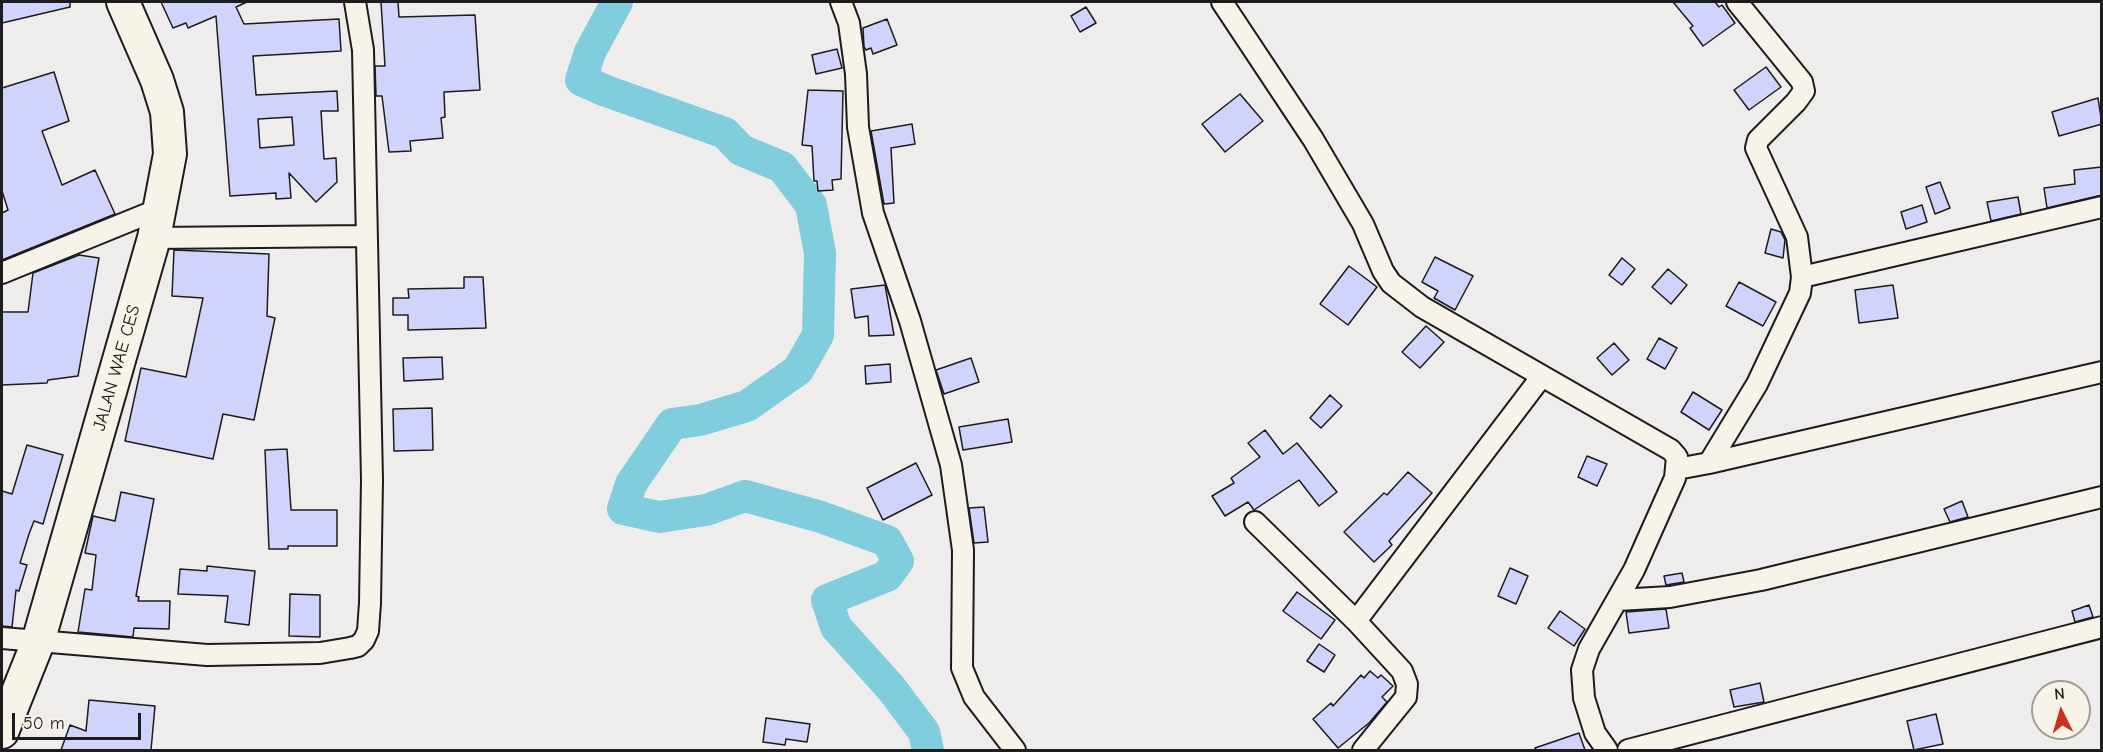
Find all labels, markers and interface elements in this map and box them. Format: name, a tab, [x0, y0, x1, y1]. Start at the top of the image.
street label: JALAN WAE CES	[89, 303, 145, 433]
north arrow	[2031, 680, 2091, 740]
text: N	[2054, 685, 2066, 703]
scale bar	[15, 701, 144, 739]
text: 50 m	[23, 713, 65, 734]

